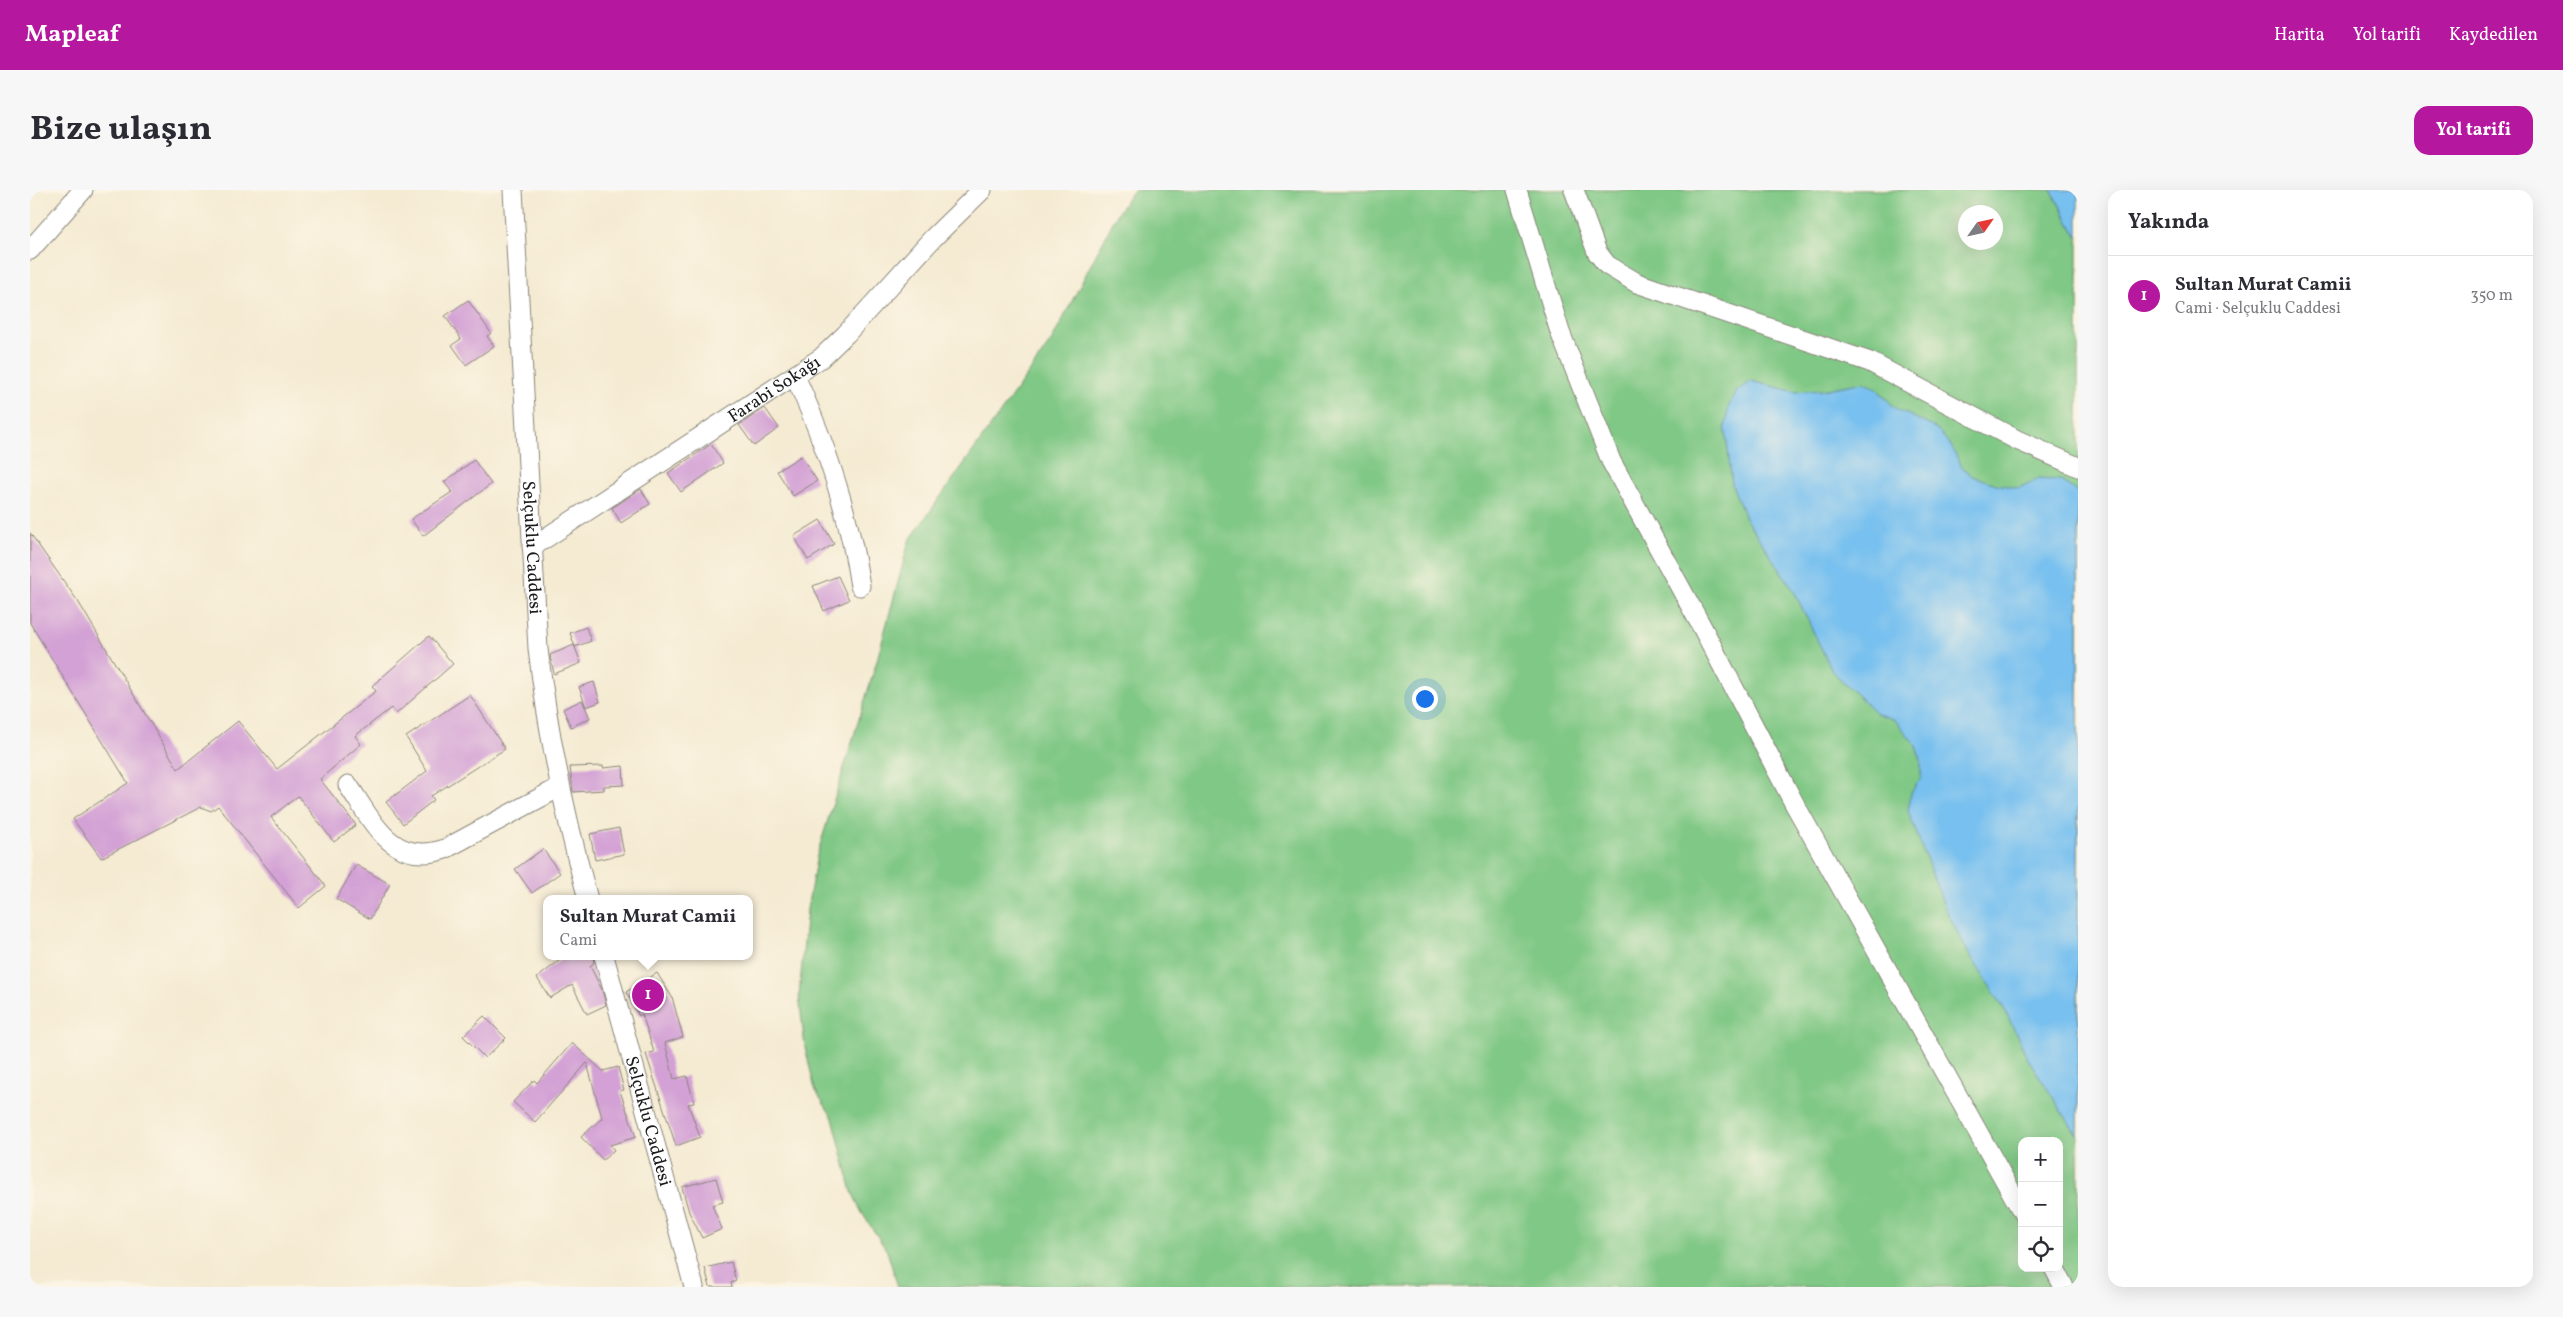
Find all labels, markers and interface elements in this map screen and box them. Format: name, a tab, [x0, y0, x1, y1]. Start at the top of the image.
text: Mapleaf	[25, 18, 119, 52]
text: Harita	[2274, 23, 2325, 48]
text: Yol tarifi	[2353, 23, 2421, 48]
text: Kaydedilen	[2449, 23, 2538, 48]
text: Bize ulaşın	[30, 106, 212, 154]
button: Yol tarifi	[2414, 106, 2533, 155]
north arrow	[1958, 205, 2003, 250]
text: Yakında	[2128, 208, 2209, 237]
text: Sultan Murat Camii	[2175, 272, 2352, 298]
text: 1	[2141, 285, 2147, 307]
text: 350 m	[2470, 285, 2513, 307]
text: Cami · Selçuklu Caddesi	[2175, 298, 2341, 320]
street label: Farabi Sokağı	[723, 351, 826, 430]
street label: Selçuklu Caddesi	[515, 480, 547, 615]
your location	[1412, 686, 1438, 712]
popup	[543, 895, 753, 960]
text: Sultan Murat Camii	[560, 904, 736, 930]
text: Cami	[560, 930, 597, 952]
pin: 1	[632, 976, 664, 1014]
street label: Selçuklu Caddesi	[618, 1054, 677, 1189]
map controls	[2018, 1137, 2063, 1272]
button: +	[2018, 1137, 2063, 1182]
button: −	[2018, 1182, 2063, 1227]
button: locate	[2018, 1227, 2063, 1272]

